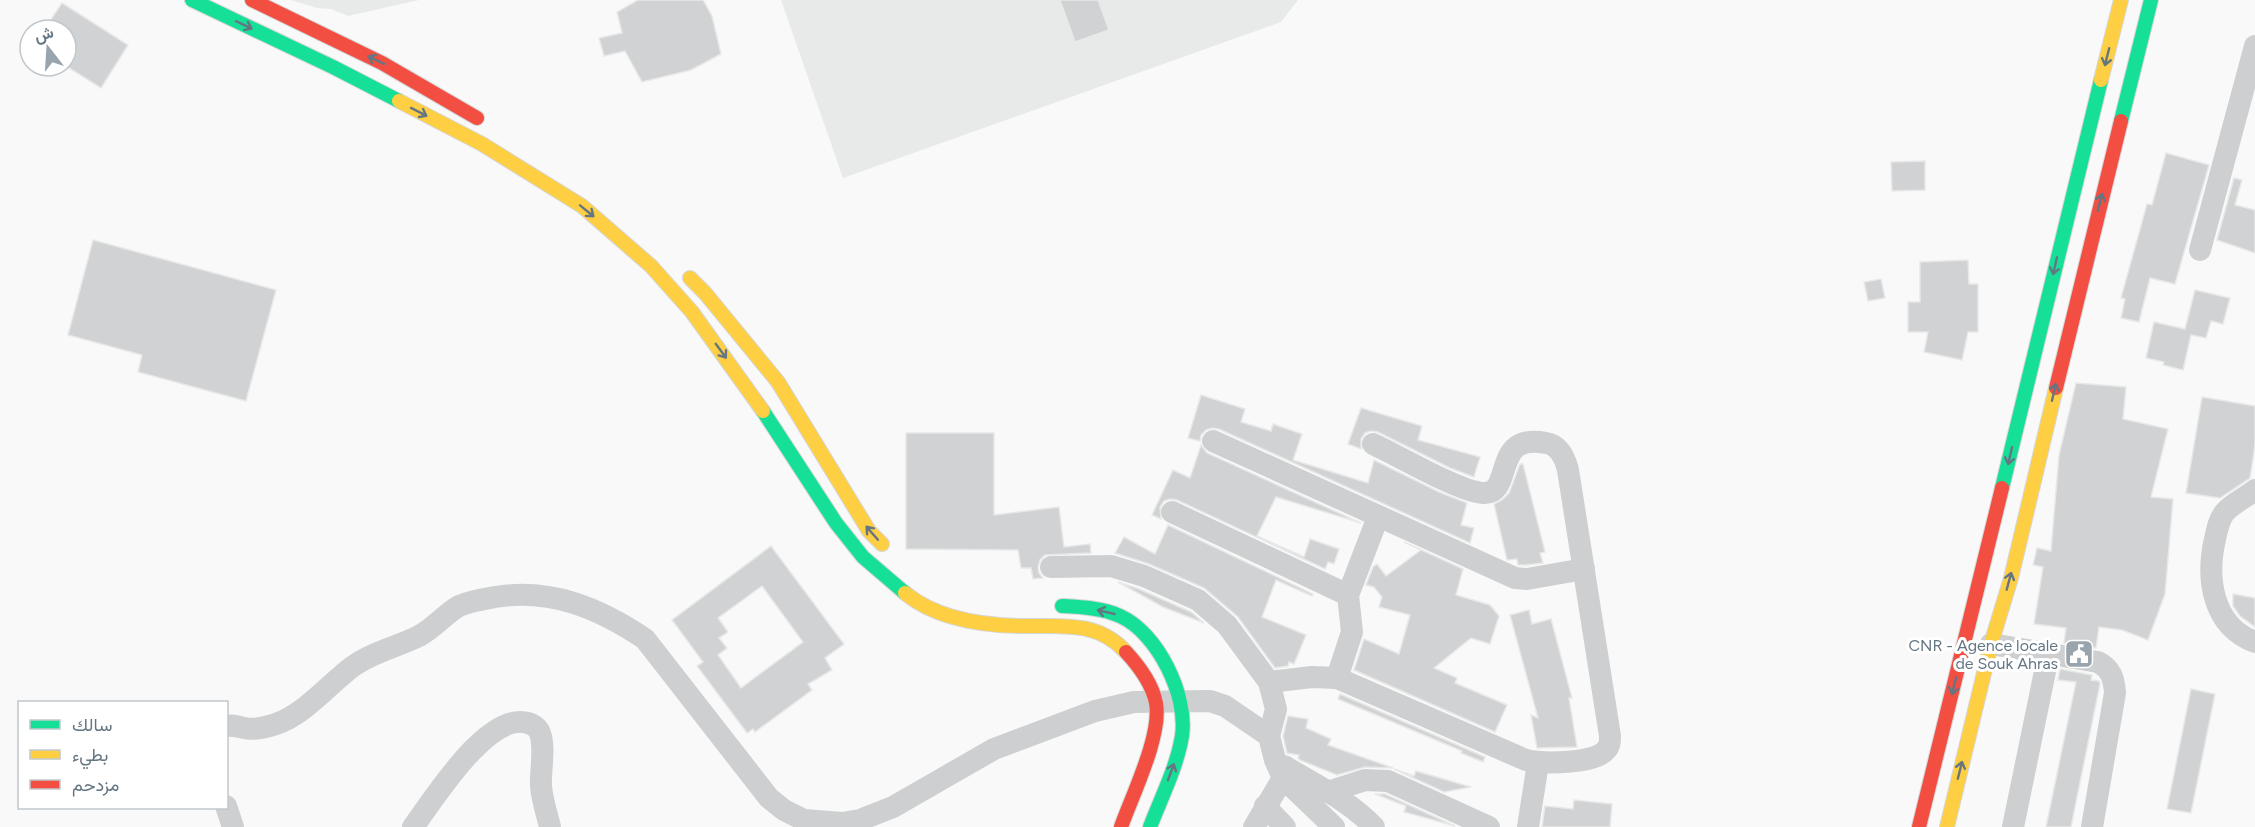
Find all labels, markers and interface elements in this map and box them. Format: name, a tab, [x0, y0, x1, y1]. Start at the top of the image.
north arrow	[18, 18, 78, 78]
one-way arrow	[235, 20, 253, 32]
text: ش	[32, 22, 56, 46]
one-way arrow	[2100, 47, 2112, 66]
one-way arrow	[367, 54, 385, 65]
one-way arrow	[410, 106, 427, 118]
one-way arrow	[2094, 193, 2106, 212]
one-way arrow	[579, 204, 595, 217]
one-way arrow	[2049, 257, 2061, 276]
one-way arrow	[714, 343, 727, 359]
one-way arrow	[2048, 382, 2060, 401]
one-way arrow	[2003, 446, 2015, 465]
one-way arrow	[865, 526, 879, 541]
one-way arrow	[2004, 572, 2016, 591]
one-way arrow	[1097, 605, 1116, 617]
place label: CNR - Agence locale de Souk Ahras	[1908, 636, 2058, 673]
public building icon: CNR - Agence locale de Souk Ahras	[2063, 638, 2095, 670]
one-way arrow	[1947, 677, 1959, 696]
legend	[18, 701, 228, 809]
text: سالك	[72, 714, 112, 736]
text: بطيء	[72, 744, 108, 770]
one-way arrow	[1955, 761, 1967, 780]
one-way arrow	[1166, 763, 1177, 782]
text: مزدحم	[72, 774, 119, 797]

